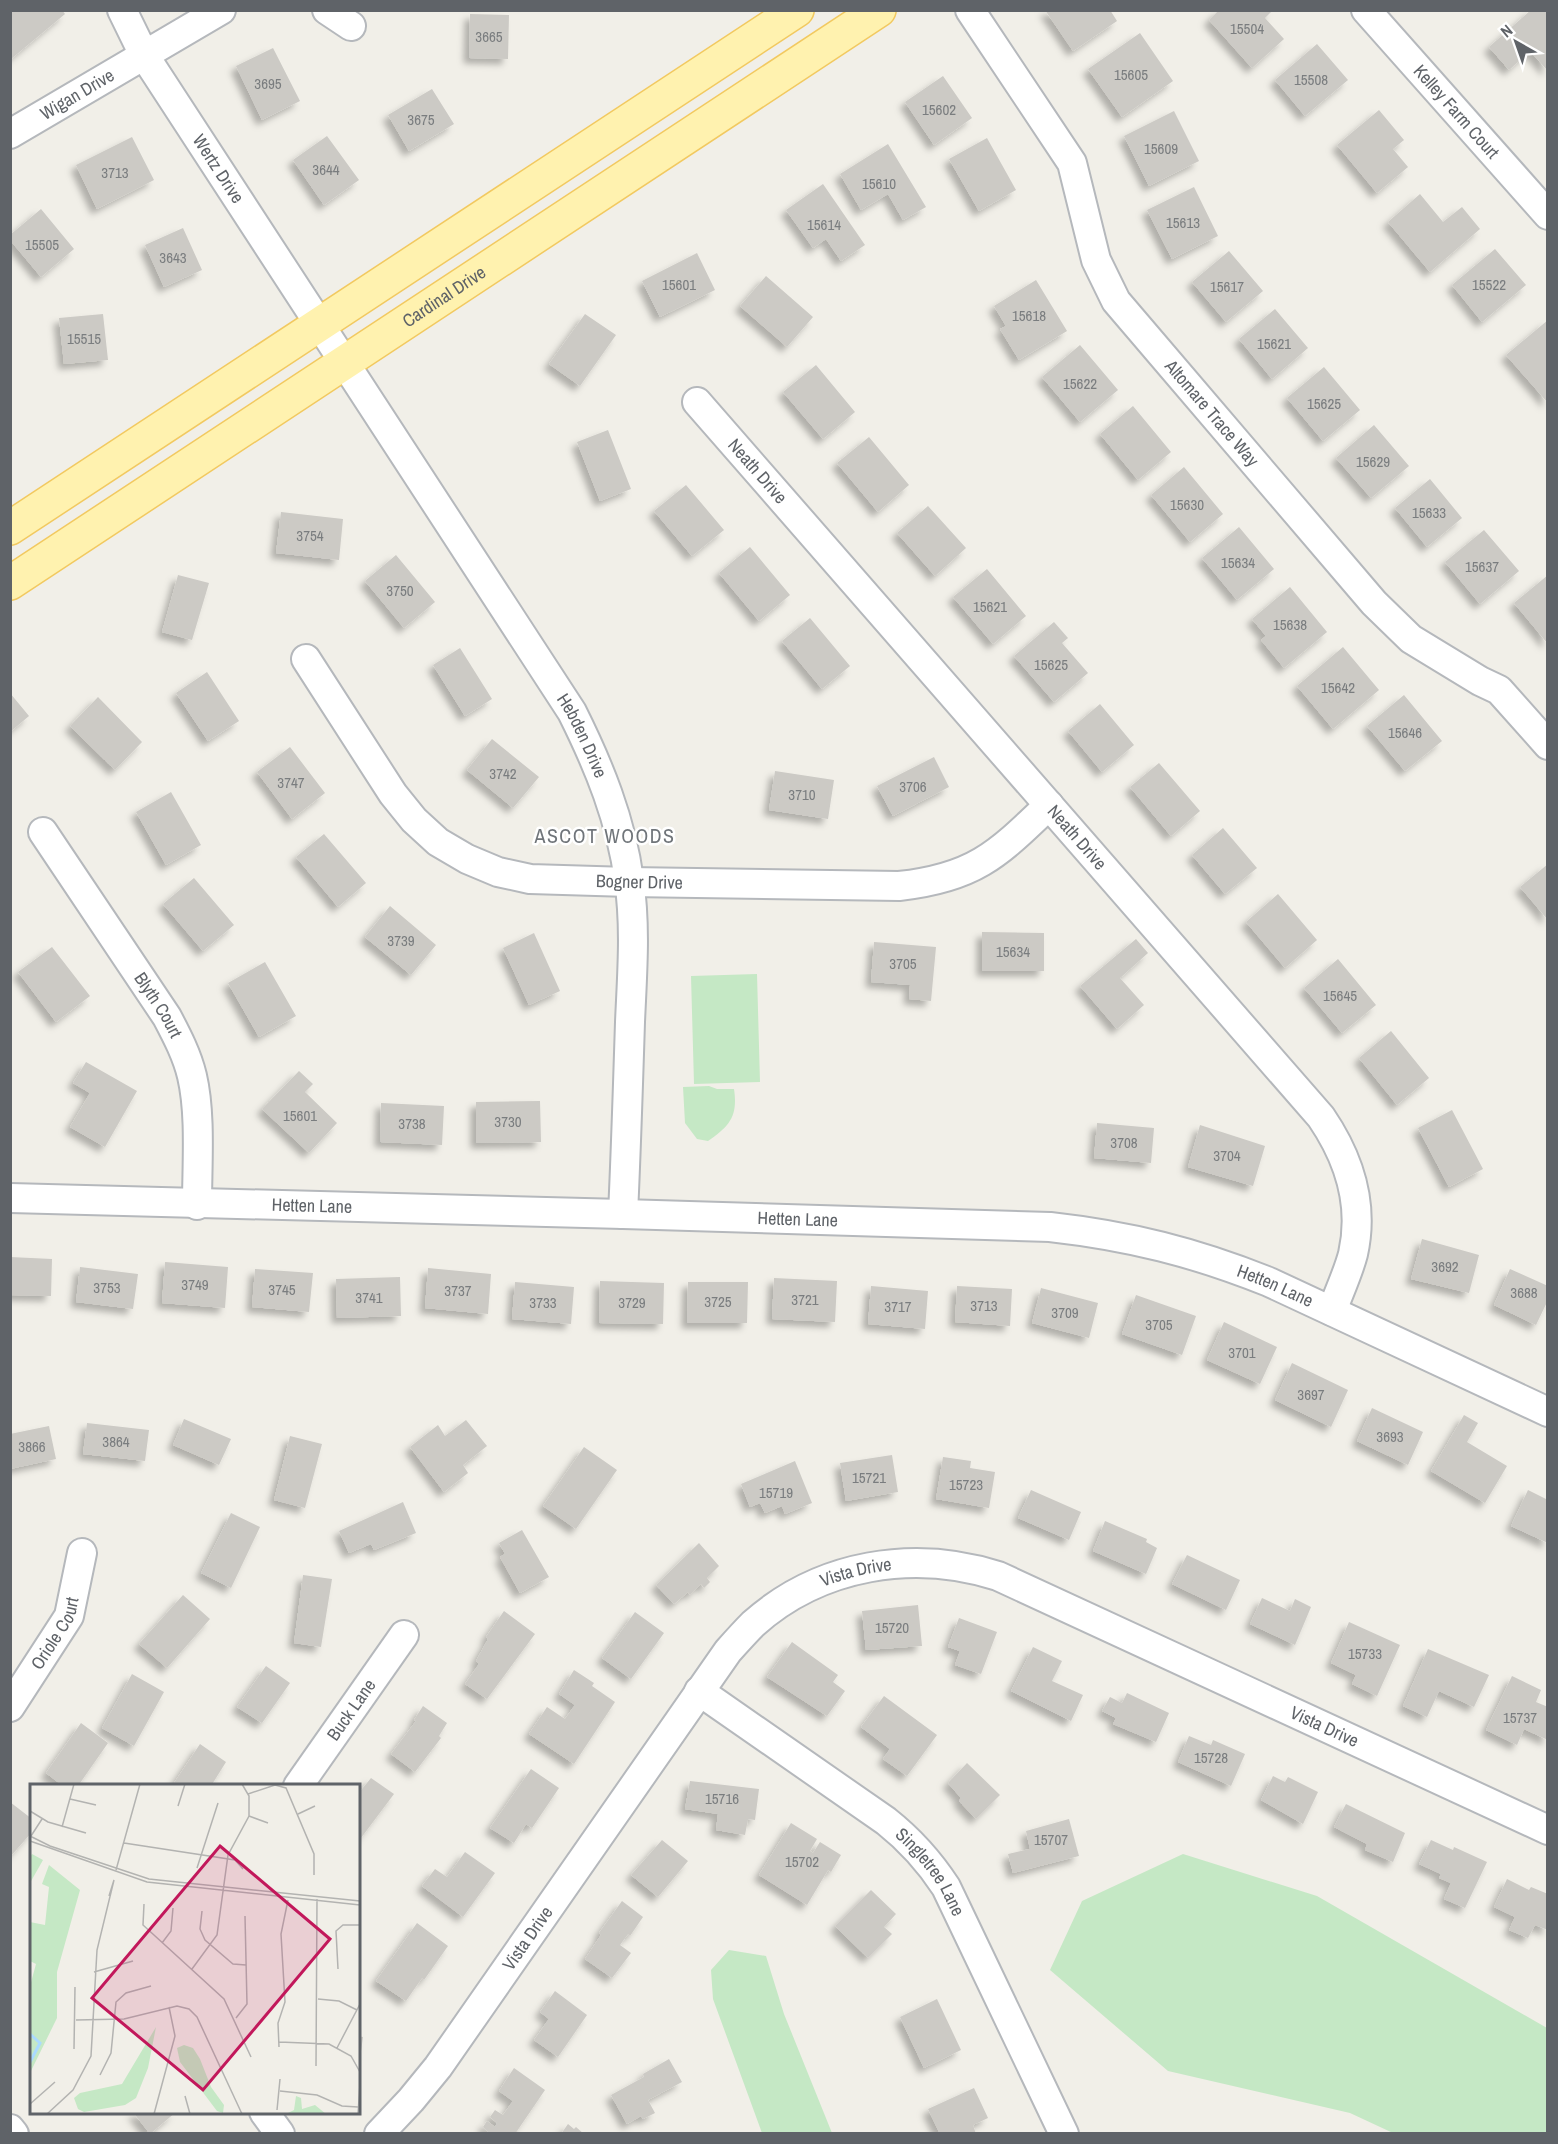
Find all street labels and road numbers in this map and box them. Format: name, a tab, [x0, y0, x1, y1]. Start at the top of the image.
street label: Kelley Farm Court	[1408, 59, 1505, 164]
street label: Wigan Drive	[35, 62, 119, 126]
street label: Wertz Drive	[187, 129, 250, 208]
street label: Cardinal Drive	[397, 260, 490, 333]
street label: Altomare Trace Way	[1159, 353, 1265, 472]
street label: Neath Drive	[723, 433, 793, 509]
street label: Hebden Drive	[551, 688, 613, 781]
street label: Neath Drive	[1042, 799, 1113, 875]
street label: Bogner Drive	[596, 868, 683, 895]
street label: Blyth Court	[128, 967, 189, 1042]
street label: Hetten Lane	[271, 1192, 352, 1219]
street label: Hetten Lane	[757, 1205, 838, 1233]
street label: Hetten Lane	[1234, 1258, 1317, 1313]
street label: Vista Drive	[816, 1551, 893, 1593]
street label: Oriole Court	[25, 1595, 85, 1674]
street label: Buck Lane	[321, 1674, 381, 1745]
street label: Vista Drive	[1286, 1700, 1363, 1753]
street label: Singletree Lane	[890, 1822, 971, 1920]
street label: Vista Drive	[496, 1901, 558, 1975]

